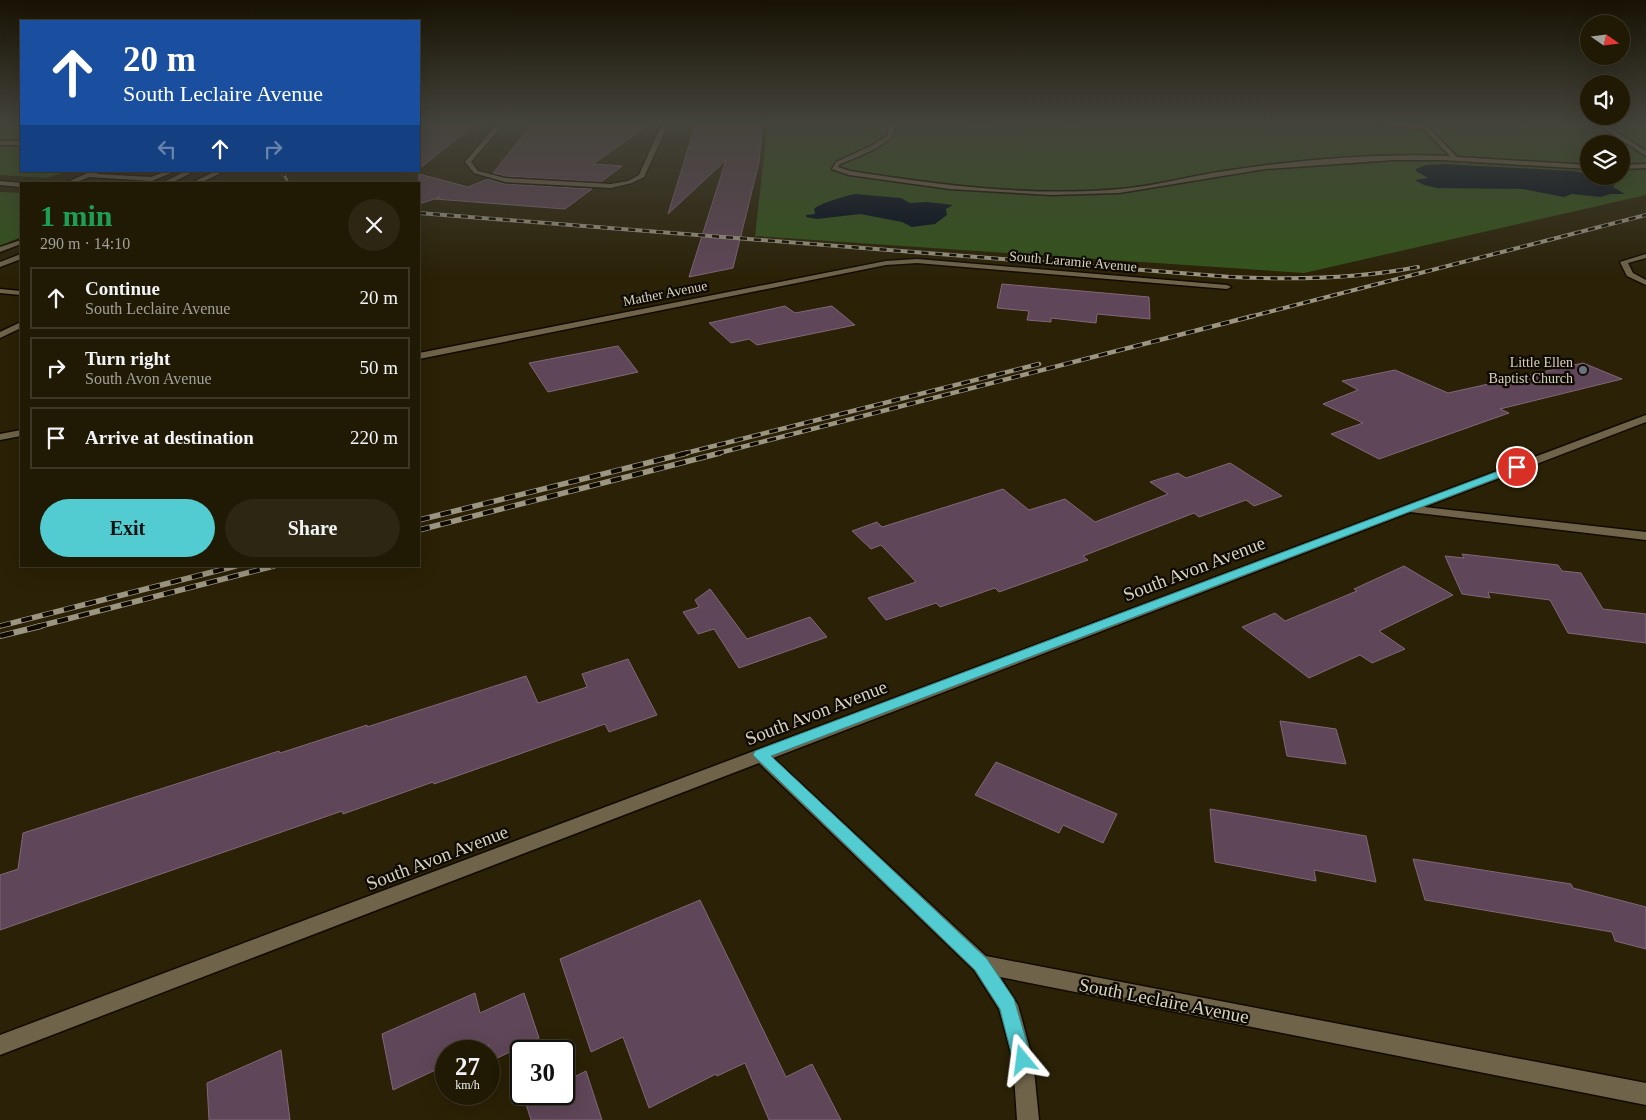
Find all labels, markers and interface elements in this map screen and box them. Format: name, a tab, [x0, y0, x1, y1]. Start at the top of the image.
north arrow	[1580, 15, 1630, 65]
map controls	[1580, 15, 1630, 185]
icon: ahead	[40, 40, 105, 105]
text: 20 m	[123, 40, 196, 79]
button: sound	[1580, 75, 1630, 125]
text: South Leclaire Avenue	[123, 81, 323, 106]
icon: left	[153, 135, 181, 163]
icon: ahead	[206, 135, 234, 163]
icon: right	[259, 135, 287, 163]
button: layers	[1580, 135, 1630, 185]
text: 1 min	[40, 199, 113, 232]
button: close	[348, 199, 400, 251]
text: 290 m · 14:10	[40, 235, 130, 252]
street label: South Laramie Avenue	[1009, 248, 1137, 275]
text: Continue	[85, 278, 160, 299]
street label: Mather Avenue	[622, 278, 709, 309]
icon: ahead	[42, 284, 70, 312]
text: 20 m	[359, 287, 398, 308]
text: South Leclaire Avenue	[85, 300, 230, 317]
text: Turn right	[85, 348, 170, 369]
icon: right	[42, 354, 70, 382]
place label: Little Ellen Baptist Church	[1489, 355, 1573, 386]
text: 50 m	[359, 357, 398, 378]
marker: Little Ellen Baptist Church	[1577, 364, 1589, 376]
text: South Avon Avenue	[85, 370, 212, 387]
icon: arrive	[42, 424, 70, 452]
text: Arrive at destination	[85, 427, 254, 448]
text: 220 m	[350, 427, 398, 448]
pin	[1496, 446, 1538, 488]
icon: arrive	[1503, 453, 1531, 481]
button: Exit	[40, 499, 215, 557]
button: Share	[225, 499, 400, 557]
street label: South Avon Avenue	[1120, 532, 1268, 605]
street label: South Avon Avenue	[742, 676, 890, 749]
street label: South Avon Avenue	[363, 821, 511, 894]
street label: South Leclaire Avenue	[1077, 974, 1251, 1027]
position arrow	[996, 1033, 1048, 1085]
speed limit sign: 30	[510, 1040, 575, 1105]
text: 27	[455, 1053, 480, 1080]
text: km/h	[455, 1078, 480, 1092]

